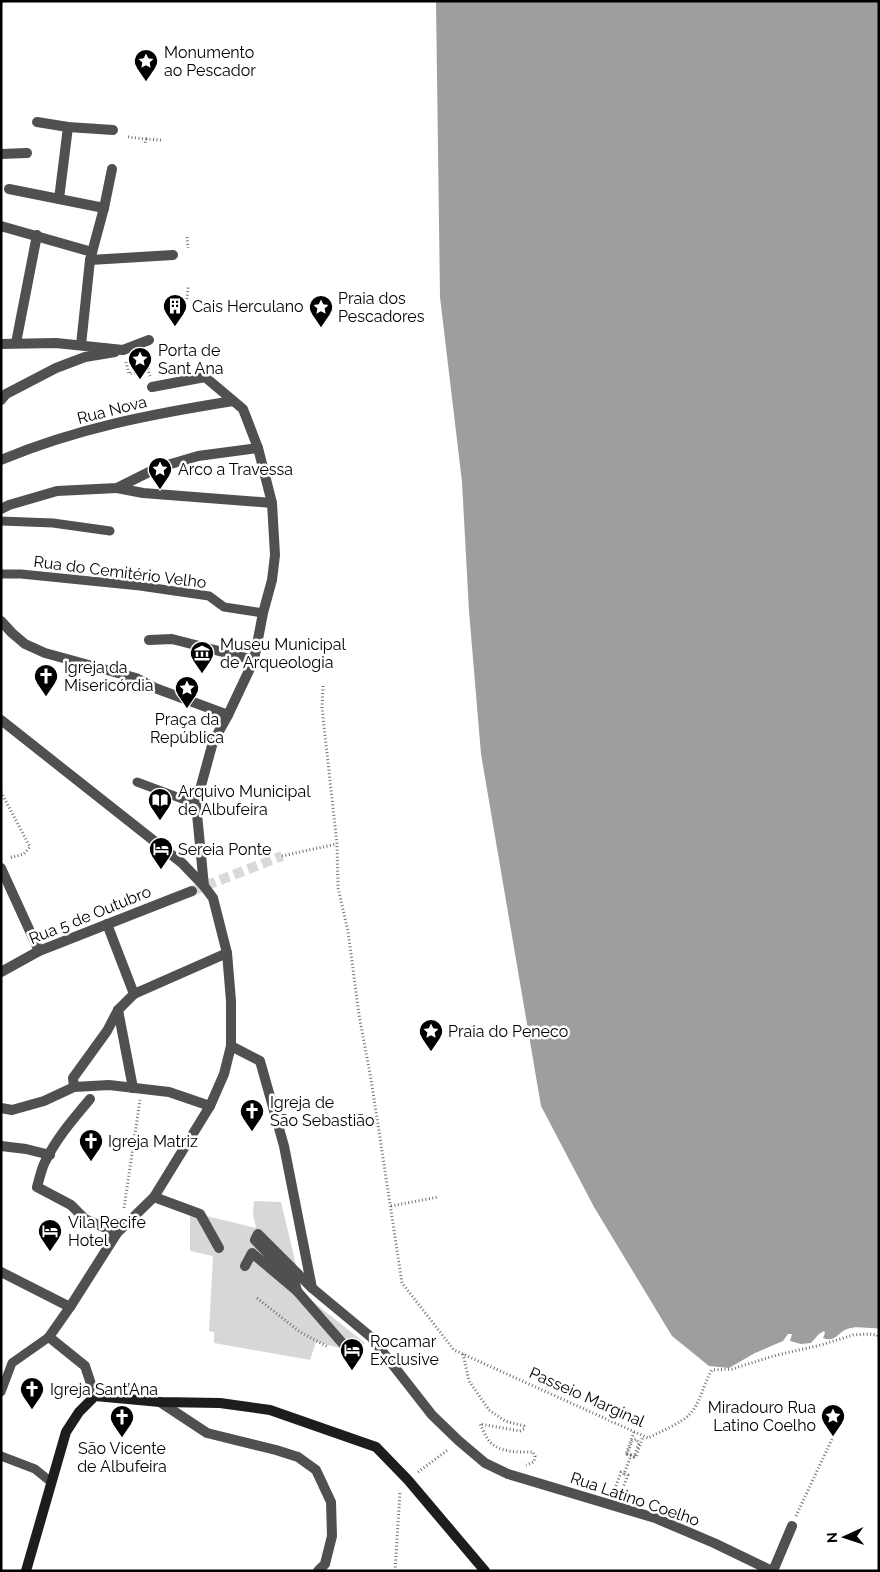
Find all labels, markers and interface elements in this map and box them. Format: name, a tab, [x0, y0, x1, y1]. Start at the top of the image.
place label: Monumento ao Pescador	[164, 43, 256, 80]
place icon: Monumento ao Pescador	[133, 48, 159, 82]
place label: Praia dos Pescadores	[338, 289, 425, 326]
building icon: Cais Herculano	[162, 293, 188, 327]
place icon: Praia dos Pescadores	[308, 294, 334, 328]
place label: Cais Herculano	[192, 297, 304, 316]
place label: Porta de Sant Ana	[158, 341, 224, 378]
place icon: Porta de Sant Ana	[127, 346, 153, 380]
street label: Rua Nova	[75, 392, 149, 428]
place icon: Arco a Travessa	[147, 456, 173, 490]
place label: Arco a Travessa	[178, 460, 293, 479]
street label: Rua do Cemitério Velho	[33, 552, 207, 592]
place label: Museu Municipal de Arqueologia	[220, 635, 346, 672]
museum icon: Museu Municipal de Arqueologia	[189, 640, 215, 674]
place label: Igreja da Misericórdia	[64, 658, 154, 695]
church icon: Igreja da Misericórdia	[33, 663, 59, 697]
place icon: Praça da República	[174, 675, 200, 709]
place label: Praça da República	[150, 710, 224, 747]
place label: Arquivo Municipal de Albufeira	[178, 782, 311, 819]
library icon: Arquivo Municipal de Albufeira	[147, 787, 173, 821]
hotel icon: Sereia Ponte	[148, 836, 174, 870]
place label: Sereia Ponte	[178, 840, 271, 859]
street label: Rua 5 de Outubro	[26, 882, 154, 948]
place icon: Praia do Peneco	[418, 1018, 444, 1052]
place label: Praia do Peneco	[448, 1022, 568, 1041]
place label: Igreja de São Sebastião	[270, 1093, 375, 1130]
church icon: Igreja de São Sebastião	[239, 1098, 265, 1132]
church icon: Igreja Matriz	[78, 1128, 104, 1162]
place label: Igreja Matriz	[108, 1132, 198, 1151]
place label: Vila Recife Hotel	[68, 1213, 146, 1250]
hotel icon: Vila Recife Hotel	[37, 1218, 63, 1252]
place label: Rocamar Exclusive	[370, 1332, 439, 1369]
hotel icon: Rocamar Exclusive	[339, 1337, 365, 1371]
street label: Passeio Marginal	[526, 1363, 648, 1431]
church icon: Igreja Sant’Ana	[19, 1376, 45, 1410]
place label: Igreja Sant’Ana	[50, 1380, 158, 1399]
place label: Miradouro Rua Latino Coelho	[708, 1398, 816, 1435]
place icon: Miradouro Rua Latino Coelho	[820, 1403, 846, 1437]
church icon: São Vicente de Albufeira	[109, 1404, 135, 1438]
place label: São Vicente de Albufeira	[77, 1439, 167, 1476]
street label: Rua Latino Coelho	[568, 1468, 702, 1530]
north arrow	[820, 1512, 870, 1562]
text: N	[824, 1532, 840, 1543]

